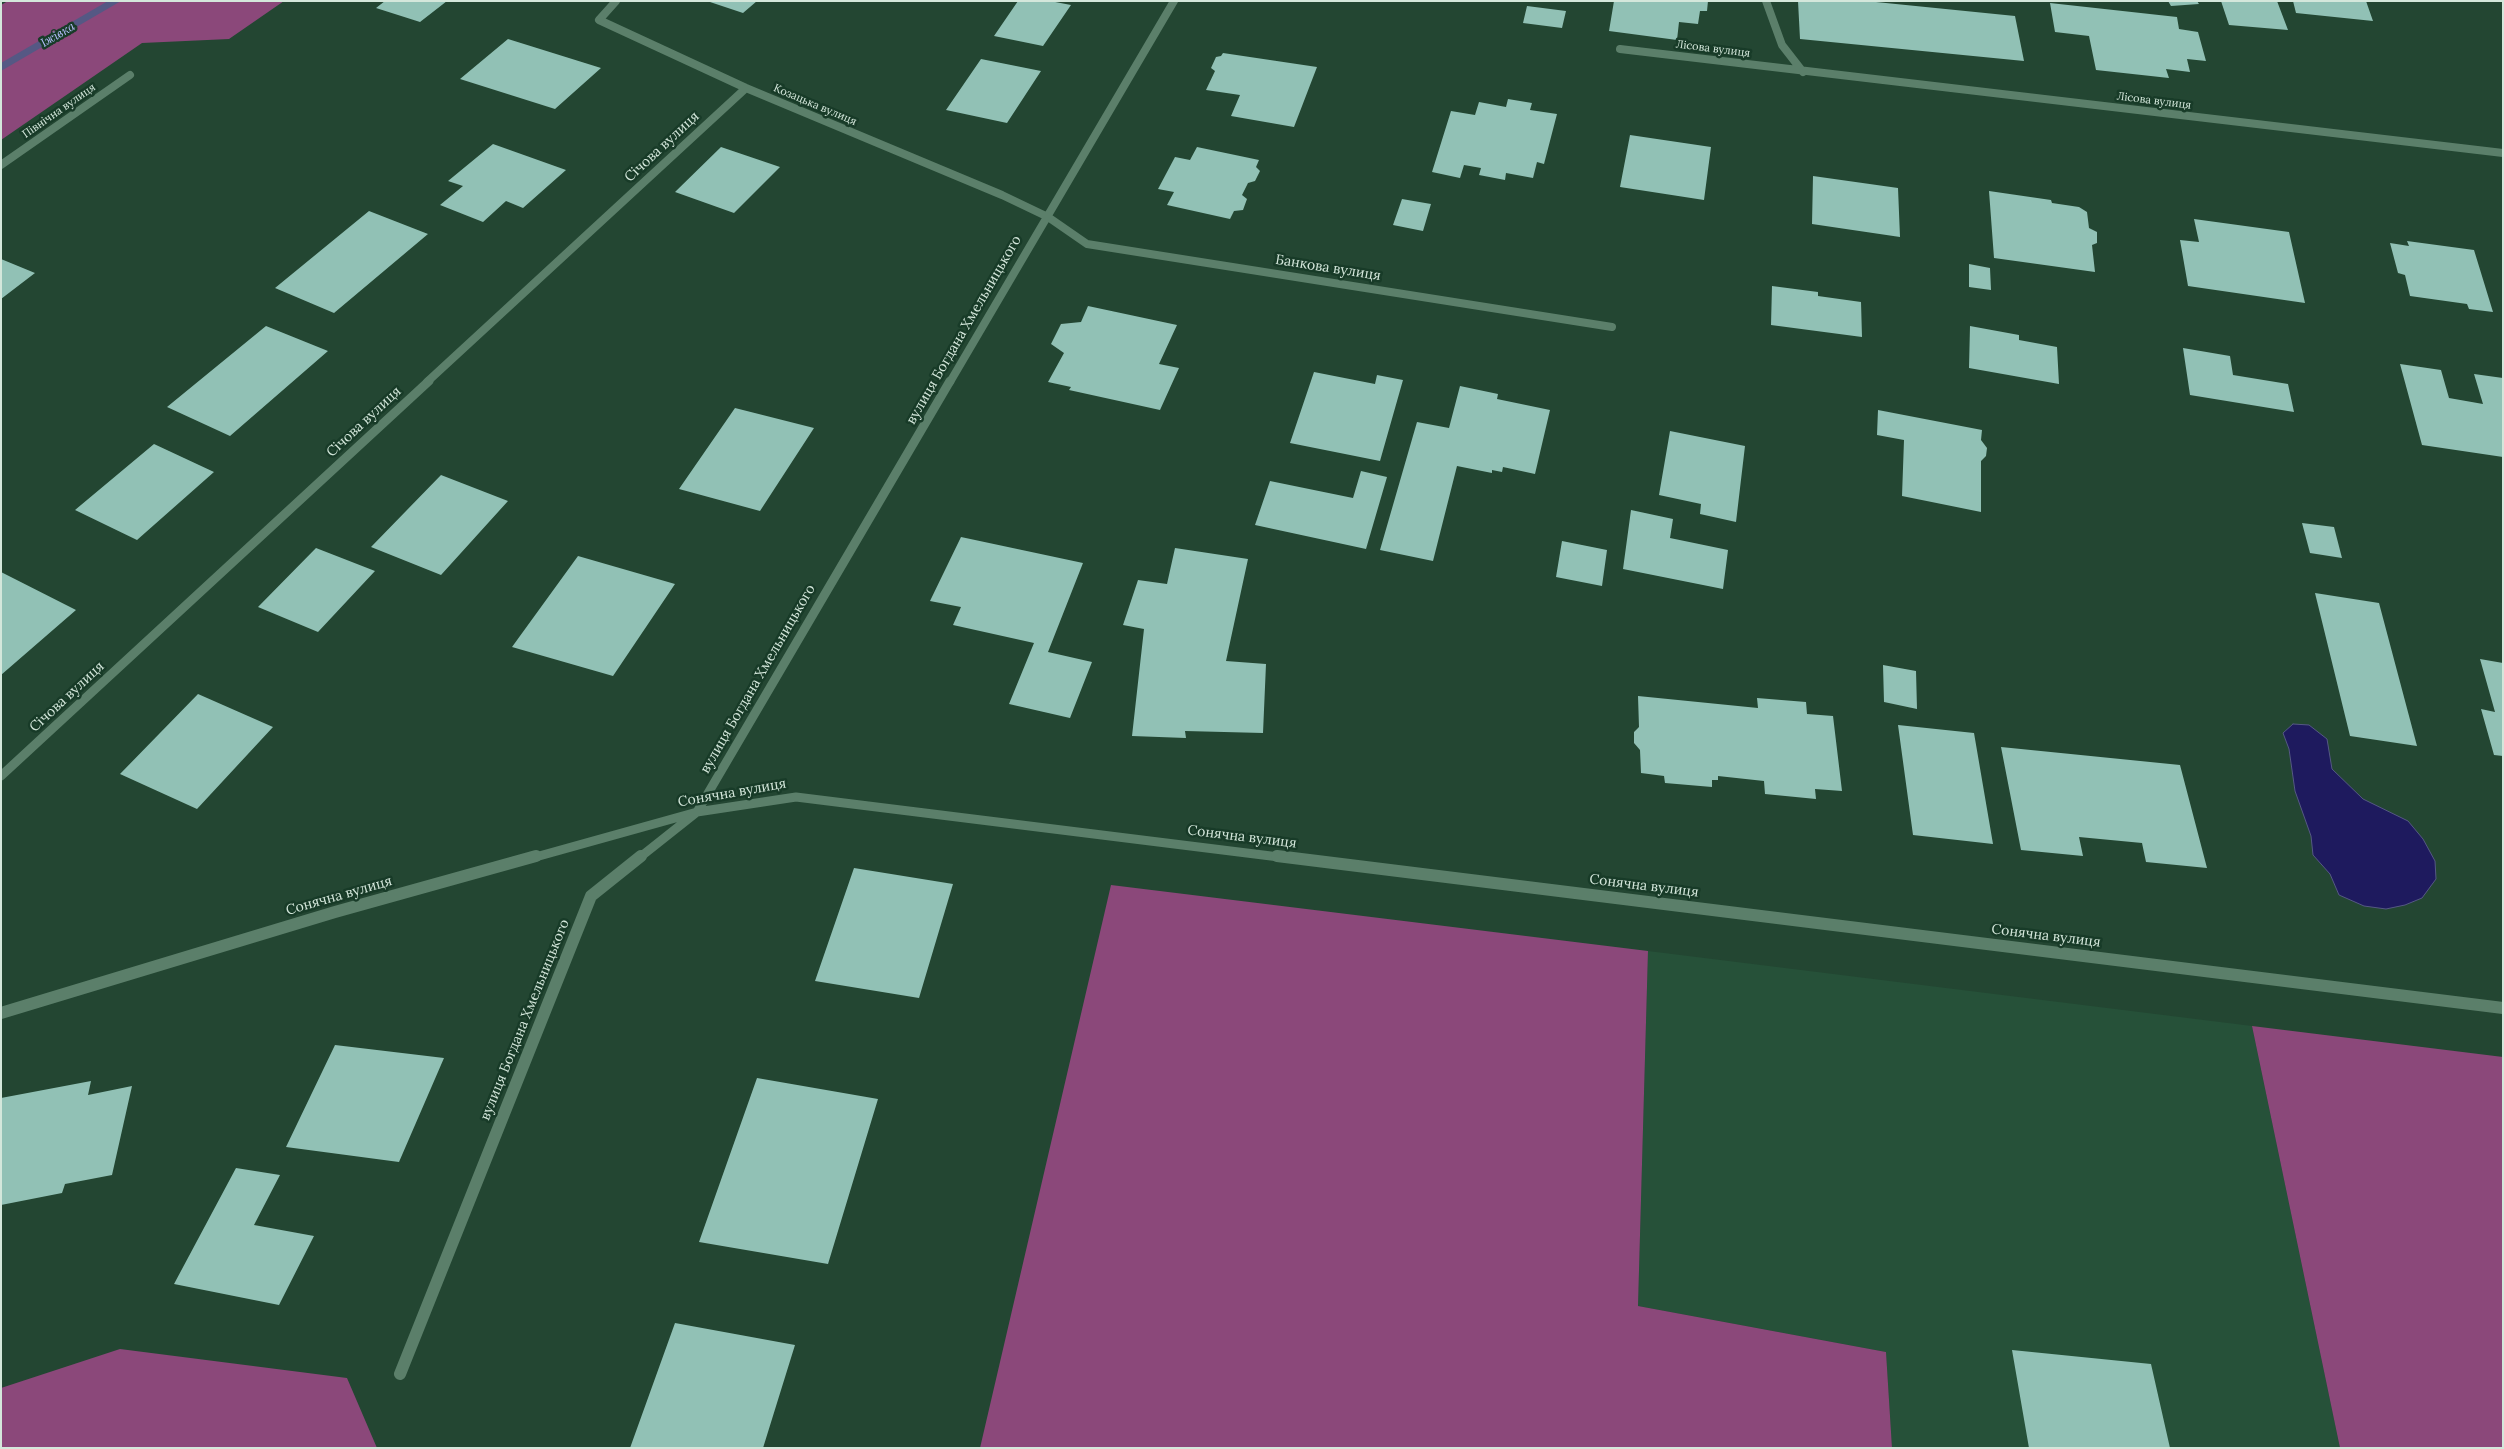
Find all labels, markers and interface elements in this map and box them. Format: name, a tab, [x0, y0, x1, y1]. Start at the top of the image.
water label: Іжівка	[38, 19, 78, 51]
street label: Лісова вулиця	[1675, 38, 1751, 60]
street label: Північна вулиця	[20, 81, 98, 141]
street label: Козацька вулиця	[771, 82, 859, 128]
street label: Лісова вулиця	[2116, 90, 2192, 112]
street label: Січова вулиця	[621, 108, 703, 186]
street label: вулиця Богдана Хмельницького	[903, 233, 1025, 427]
street label: Банкова вулиця	[1274, 251, 1382, 285]
street label: Січова вулиця	[323, 383, 405, 461]
street label: вулиця Богдана Хмельницького	[697, 582, 819, 776]
street label: Січова вулиця	[26, 658, 108, 736]
street label: Сонячна вулиця	[677, 775, 787, 811]
street label: Сонячна вулиця	[1187, 822, 1297, 852]
street label: Сонячна вулиця	[1589, 871, 1699, 901]
street label: Сонячна вулиця	[284, 873, 394, 919]
street label: вулиця Богдана Хмельницького	[477, 917, 573, 1123]
street label: Сонячна вулиця	[1991, 921, 2101, 951]

